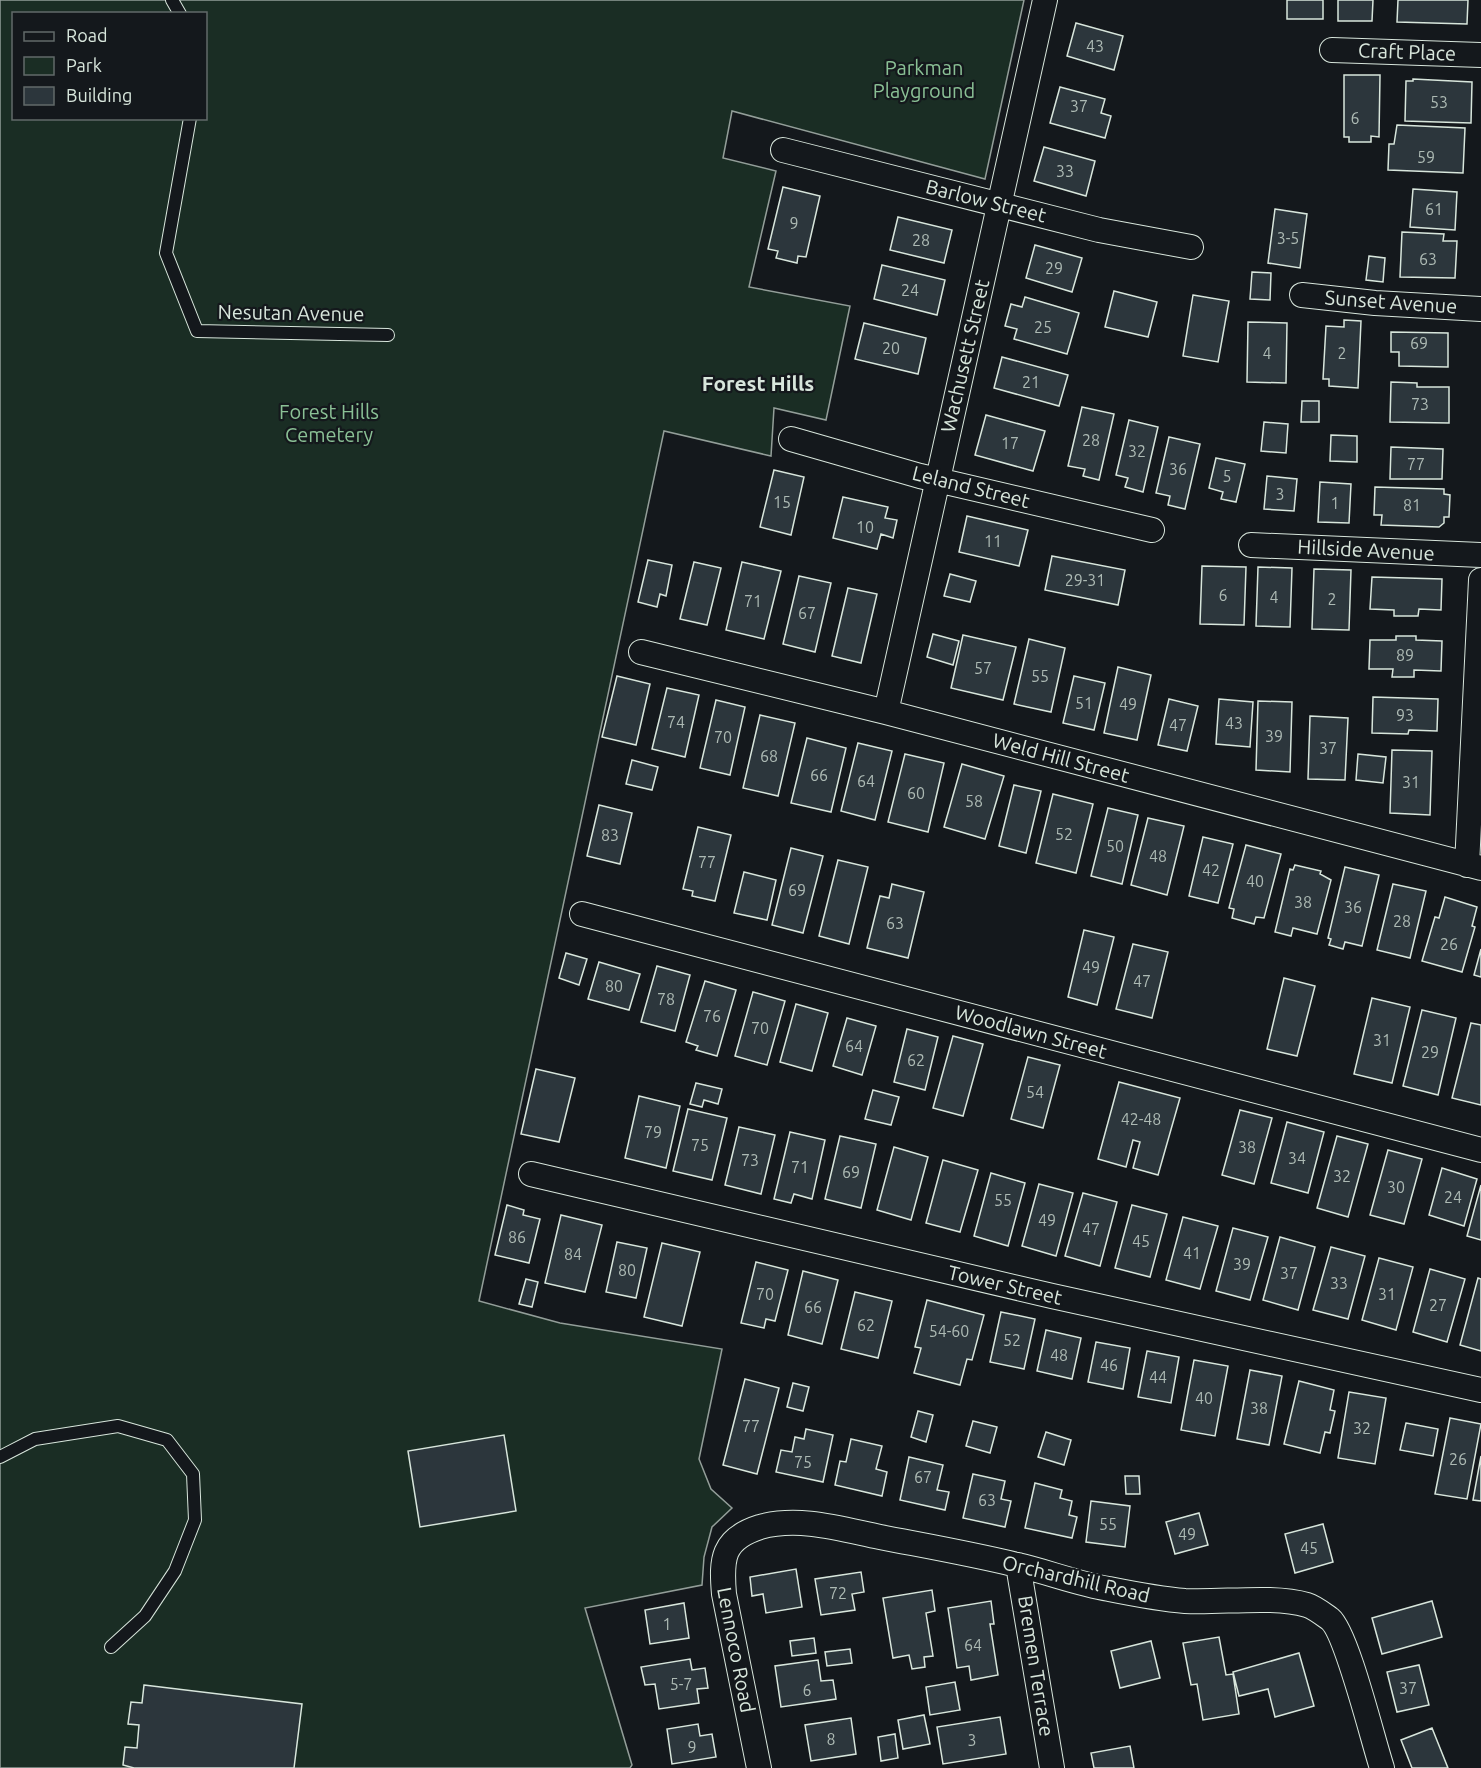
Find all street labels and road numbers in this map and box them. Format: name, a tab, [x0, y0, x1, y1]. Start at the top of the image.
street label: Craft Place	[1358, 38, 1456, 65]
street label: Barlow Street	[923, 174, 1049, 227]
street label: Wachusett Street	[936, 277, 993, 435]
street label: Sunset Avenue	[1324, 285, 1458, 318]
street label: Nesutan Avenue	[217, 300, 365, 325]
street label: Leland Street	[910, 461, 1032, 512]
street label: Hillside Avenue	[1297, 534, 1435, 565]
street label: Weld Hill Street	[990, 728, 1132, 787]
street label: Woodlawn Street	[953, 1000, 1110, 1063]
street label: Tower Street	[946, 1260, 1065, 1309]
street label: Orchardhill Road	[1000, 1550, 1152, 1607]
street label: Lennoco Road	[713, 1585, 760, 1715]
street label: Bremen Terrace	[1014, 1594, 1059, 1738]

